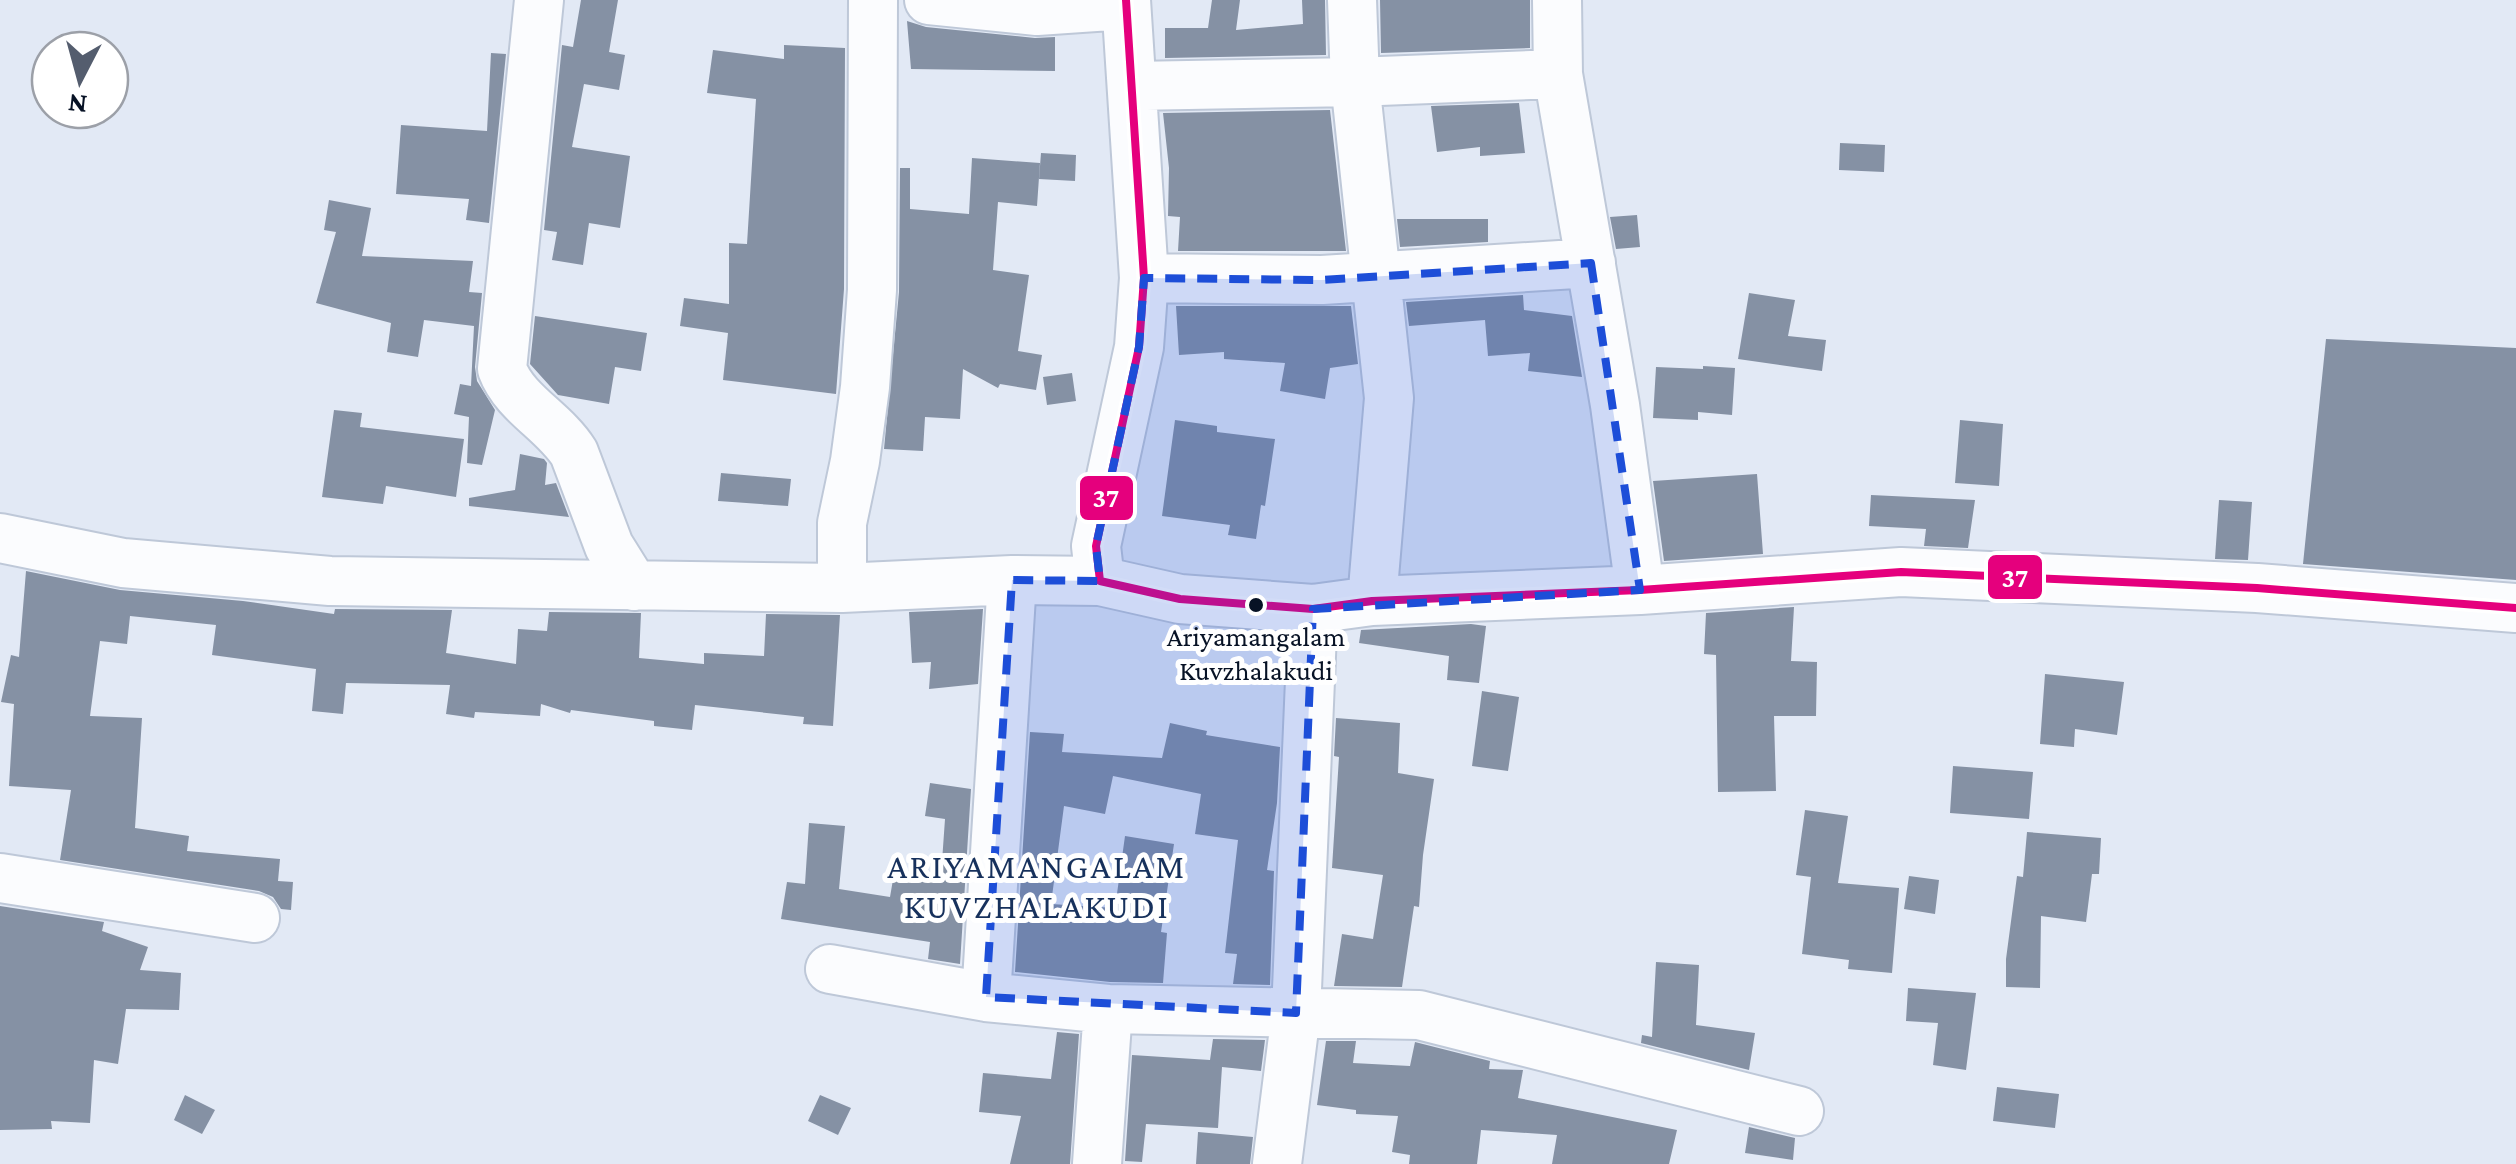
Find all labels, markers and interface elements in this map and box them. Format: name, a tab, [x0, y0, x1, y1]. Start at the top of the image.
north arrow	[30, 30, 130, 130]
text: N	[66, 88, 89, 121]
line badge: 37	[1078, 474, 1135, 522]
text: 37	[1093, 482, 1119, 513]
line badge: 37	[1986, 553, 2044, 601]
text: 37	[2002, 562, 2028, 593]
marker: Ariyamangalam Kuvzhalakudi	[1246, 595, 1266, 615]
place label: Ariyamangalam Kuvzhalakudi	[1167, 621, 1345, 686]
district label: ARIYAMANGALAM KUVZHALAKUDI	[887, 847, 1187, 926]

